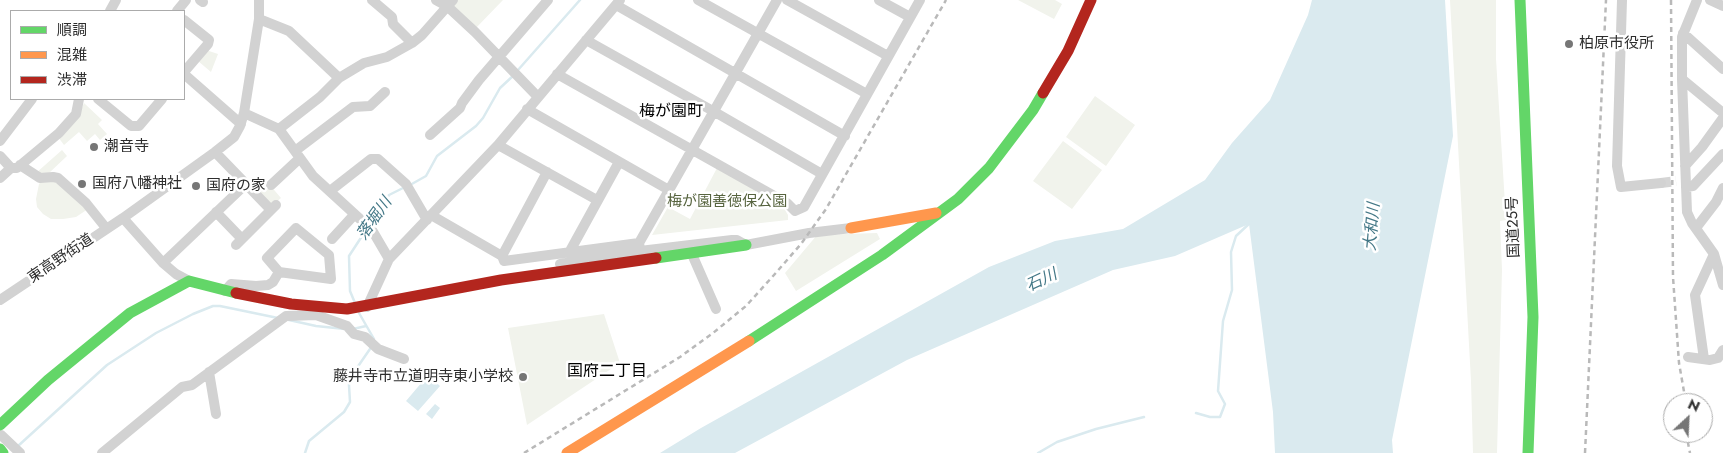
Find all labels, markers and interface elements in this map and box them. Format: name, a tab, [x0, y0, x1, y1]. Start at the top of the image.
legend	[10, 10, 185, 100]
text: 順調	[57, 19, 87, 41]
place label: 柏原市役所	[1579, 35, 1654, 53]
marker: 柏原市役所	[1563, 38, 1575, 50]
text: 混雑	[57, 44, 87, 66]
text: 渋滞	[57, 69, 87, 91]
district label: 梅が園町	[639, 102, 703, 122]
place label: 潮音寺	[104, 138, 149, 156]
marker: 潮音寺	[88, 141, 100, 153]
place label: 国府八幡神社	[92, 175, 182, 193]
place label: 国府の家	[206, 177, 266, 195]
marker: 国府八幡神社	[76, 178, 88, 190]
marker: 国府の家	[190, 180, 202, 192]
park label: 梅が園善徳保公園	[667, 193, 787, 211]
water label: 落堀川	[353, 194, 397, 244]
street label: 国道25号	[1504, 196, 1524, 258]
water label: 大和川	[1361, 202, 1385, 252]
street label: 東高野街道	[25, 231, 97, 287]
water label: 石川	[1023, 266, 1061, 296]
district label: 国府二丁目	[567, 362, 647, 382]
place label: 藤井寺市立道明寺東小学校	[333, 368, 513, 386]
marker: 藤井寺市立道明寺東小学校	[517, 371, 529, 383]
north arrow	[1663, 393, 1713, 443]
text: N	[1685, 394, 1703, 417]

